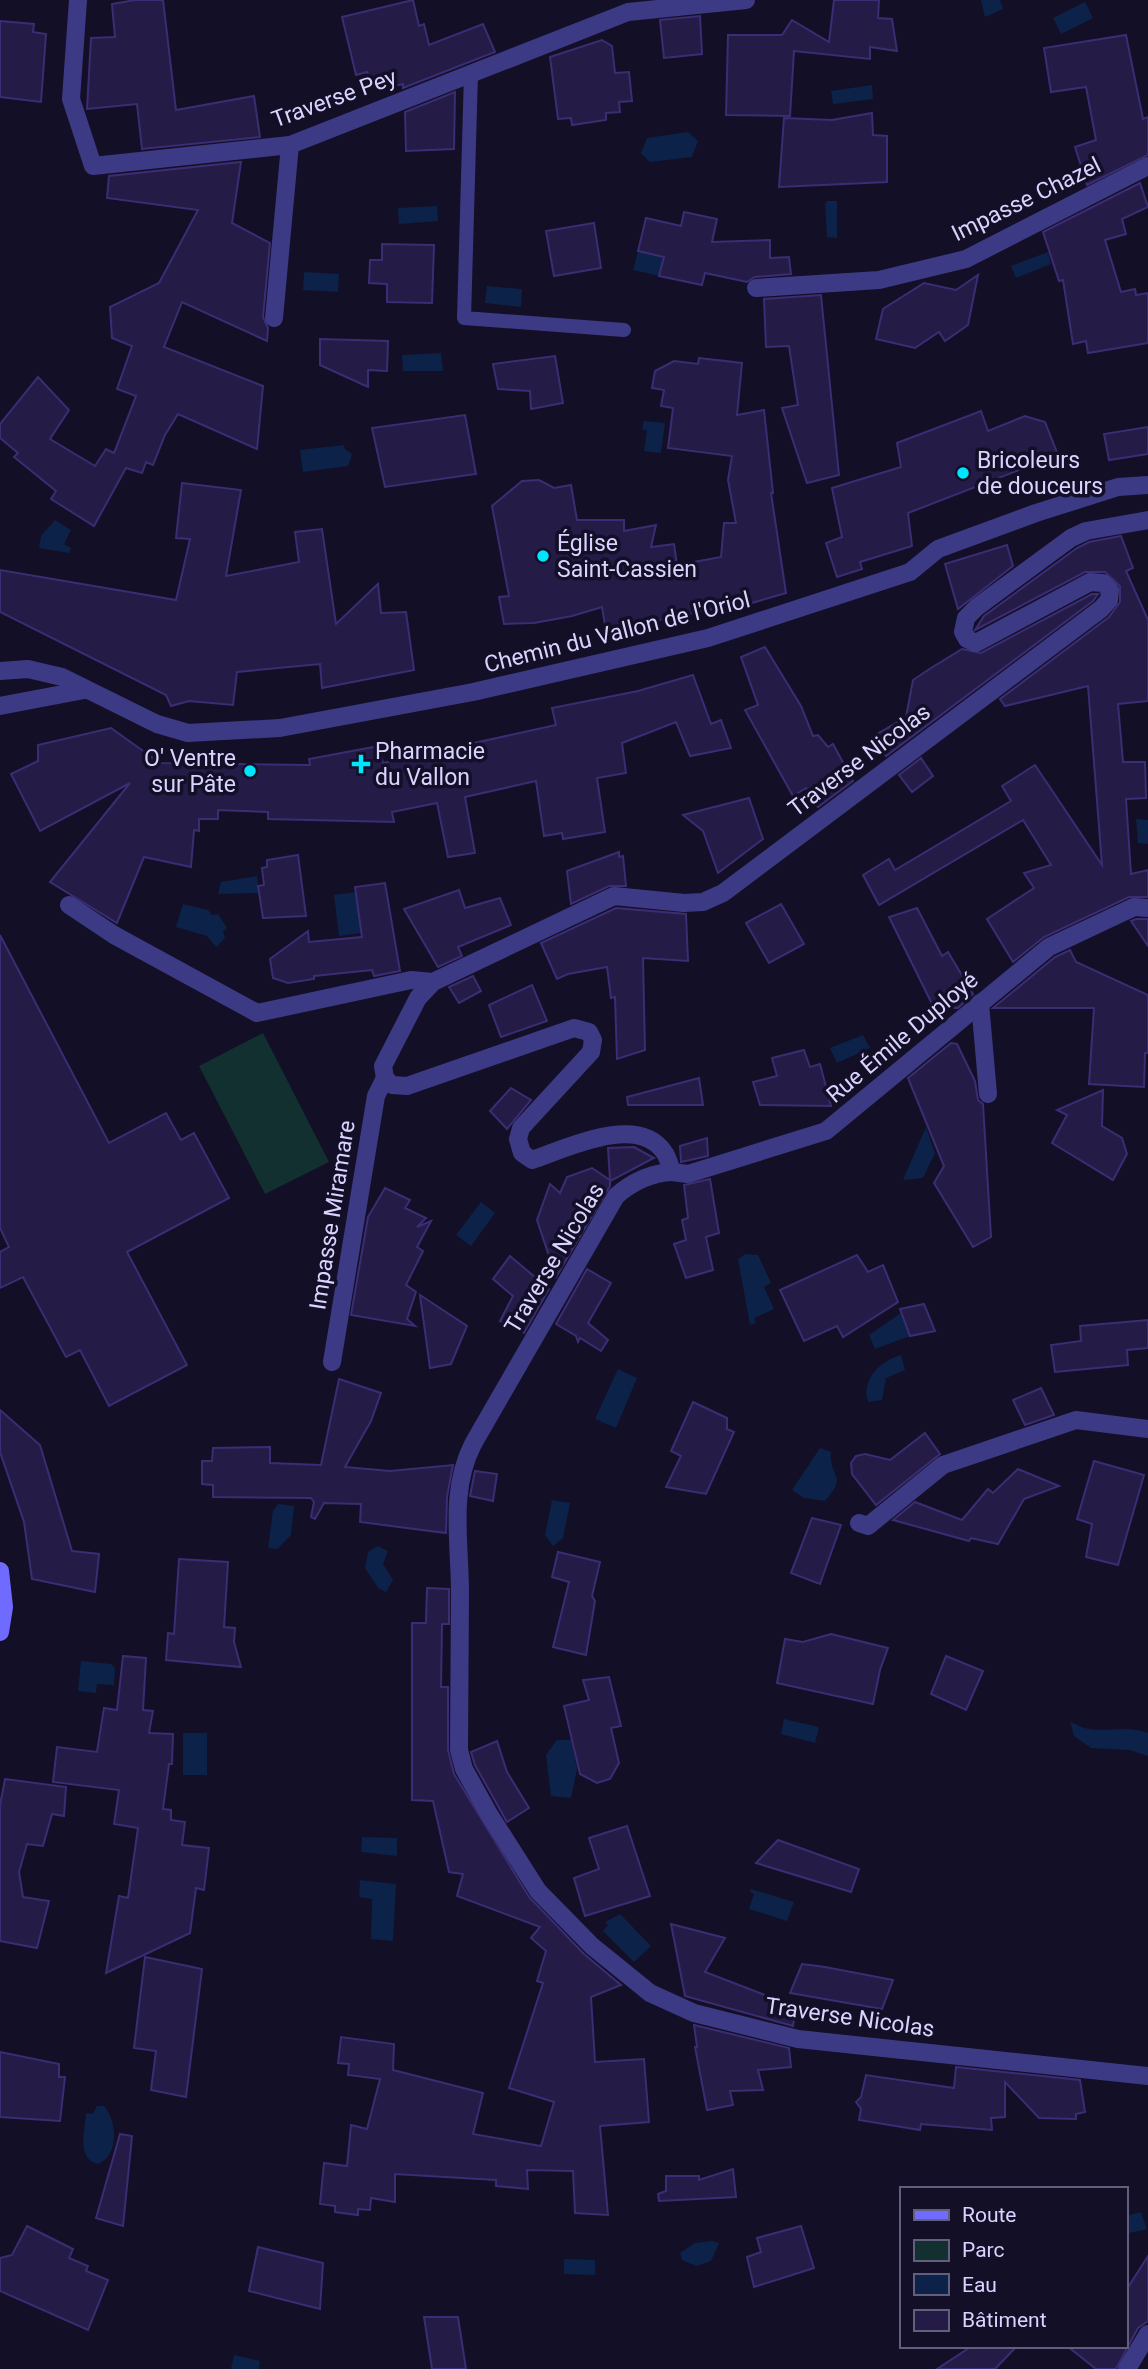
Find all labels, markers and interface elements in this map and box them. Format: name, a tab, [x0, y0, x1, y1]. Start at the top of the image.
street label: Traverse Pey	[268, 63, 400, 133]
street label: Impasse Chazel	[947, 152, 1105, 247]
place label: Bricoleurs de douceurs	[977, 447, 1103, 500]
marker: Bricoleurs de douceurs	[955, 465, 971, 481]
place label: Église Saint-Cassien	[557, 529, 697, 583]
marker: Église Saint-Cassien	[535, 548, 551, 564]
street label: Chemin du Vallon de l'Oriol	[481, 586, 753, 679]
street label: Traverse Nicolas	[783, 698, 935, 822]
place label: Pharmacie du Vallon	[375, 738, 485, 791]
place label: O' Ventre sur Pâte	[144, 745, 236, 798]
marker: Pharmacie du Vallon	[353, 756, 369, 772]
marker: O' Ventre sur Pâte	[242, 763, 258, 779]
street label: Rue Émile Duployé	[821, 965, 983, 1109]
street label: Impasse Miramare	[304, 1118, 361, 1312]
street label: Traverse Nicolas	[499, 1178, 610, 1338]
street label: Traverse Nicolas	[764, 1992, 936, 2043]
legend	[900, 2187, 1127, 2348]
text: Route	[962, 2203, 1017, 2227]
text: Parc	[962, 2238, 1004, 2262]
text: Eau	[962, 2273, 997, 2297]
text: Bâtiment	[962, 2308, 1047, 2332]

